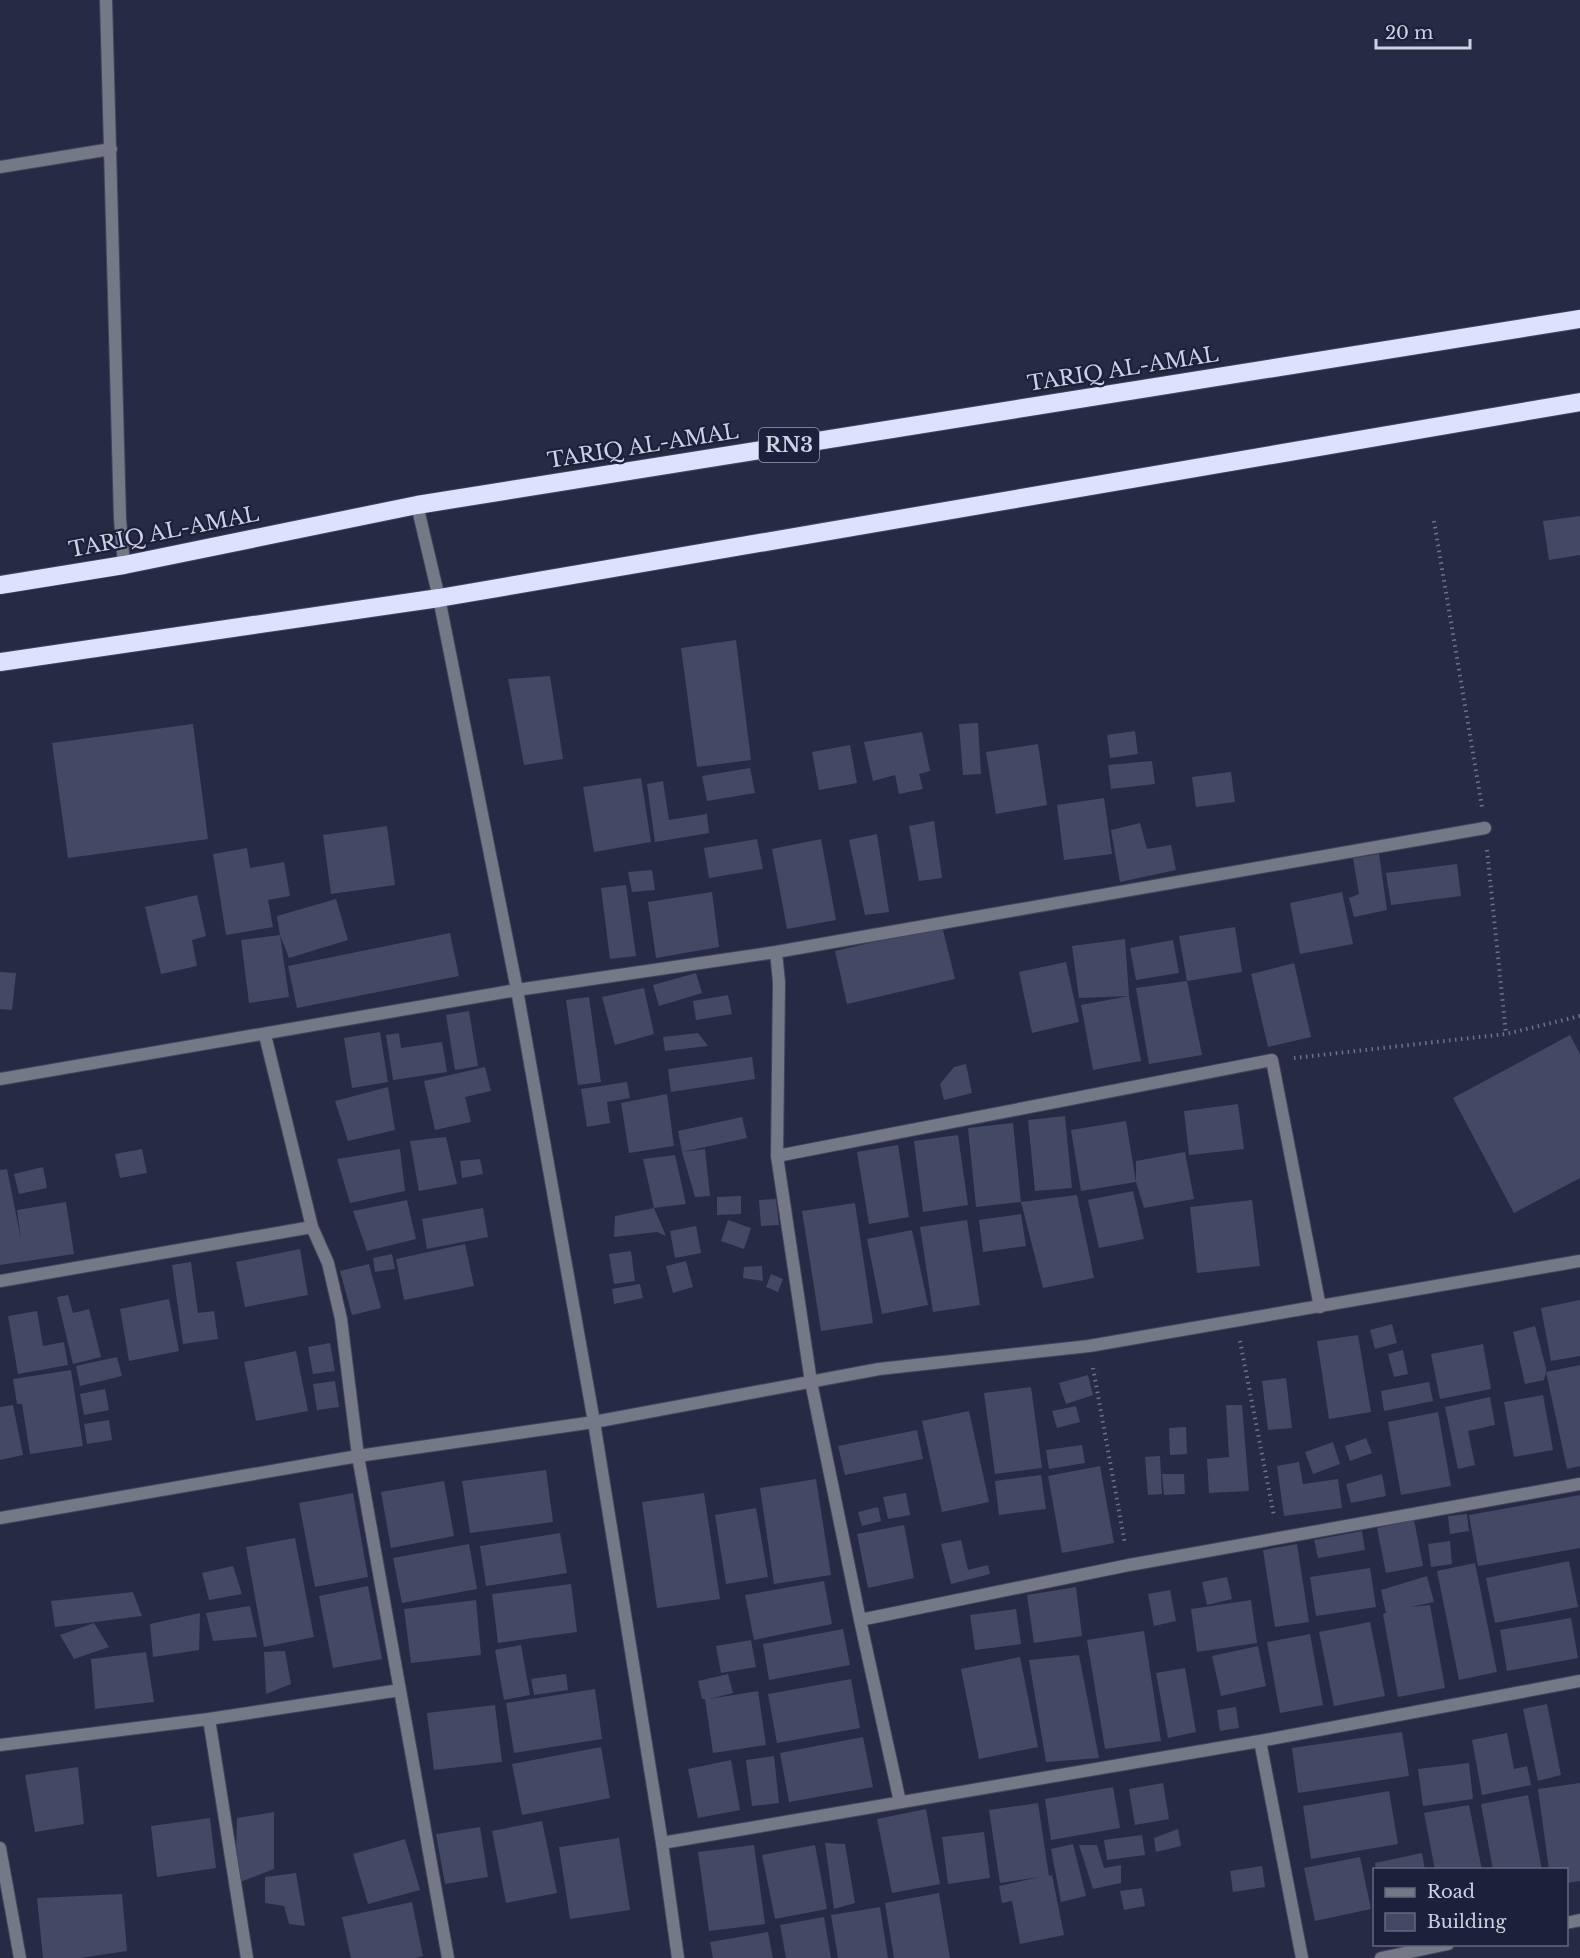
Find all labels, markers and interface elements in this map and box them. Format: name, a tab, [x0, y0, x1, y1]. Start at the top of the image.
scale bar	[1376, 12, 1470, 50]
text: 20 m	[1385, 22, 1433, 44]
street label: TARIQ AL-AMAL	[1026, 341, 1220, 397]
street label: TARIQ AL-AMAL	[546, 418, 740, 474]
road number: RN3	[759, 428, 819, 462]
street label: TARIQ AL-AMAL	[67, 501, 261, 563]
legend	[1373, 1868, 1568, 1946]
text: Road	[1427, 1881, 1475, 1903]
text: Building	[1427, 1911, 1506, 1933]

